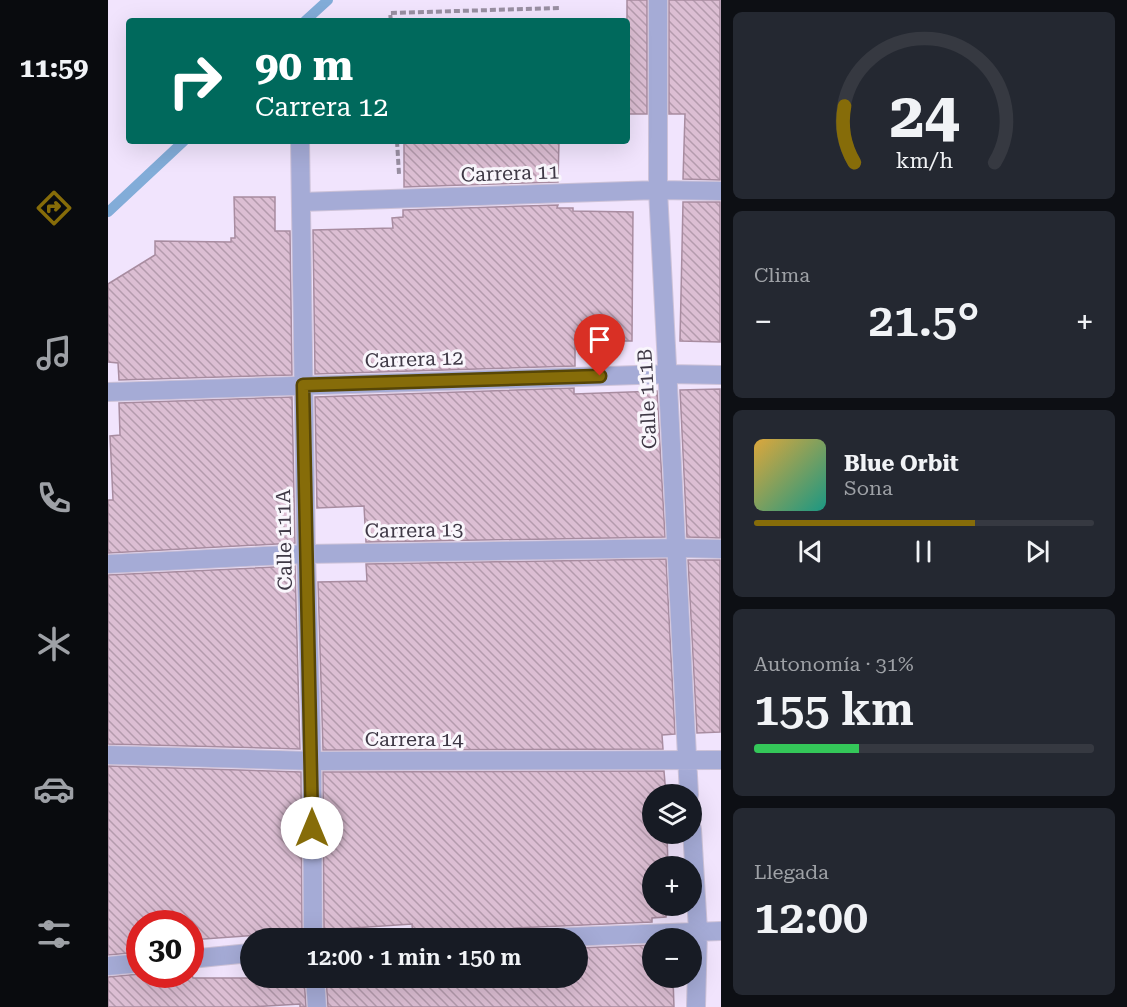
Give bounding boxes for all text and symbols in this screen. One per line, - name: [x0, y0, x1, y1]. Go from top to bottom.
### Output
- text: 90 m: [255, 41, 353, 90]
- icon: right: [156, 42, 234, 120]
- text: 11:59: [20, 52, 88, 84]
- text: 24: [889, 79, 959, 152]
- text: Carrera 12: [255, 91, 388, 123]
- text: km/h: [895, 148, 953, 173]
- street label: Carrera 11: [460, 159, 560, 187]
- icon: directions: [33, 187, 75, 229]
- text: Clima: [754, 263, 810, 287]
- text: 21.5°: [868, 294, 980, 347]
- text: −: [754, 302, 772, 341]
- text: +: [1076, 302, 1094, 341]
- pin: [574, 314, 625, 376]
- icon: arrive: [583, 323, 616, 356]
- icon: music: [33, 332, 75, 374]
- street label: Carrera 12: [364, 345, 464, 373]
- street label: Calle 111B: [632, 348, 662, 450]
- text: Blue Orbit: [844, 451, 959, 476]
- text: Sona: [844, 476, 893, 500]
- icon: phone: [33, 477, 75, 519]
- street label: Calle 111A: [271, 489, 297, 591]
- street label: Carrera 13: [364, 517, 464, 543]
- icon: previous: [794, 535, 827, 568]
- icon: pause: [907, 535, 940, 568]
- icon: next: [1021, 535, 1054, 568]
- icon: climate: [33, 623, 75, 665]
- text: Autonomía · 31%: [754, 652, 914, 676]
- text: 155 km: [754, 683, 914, 736]
- street label: Carrera 14: [365, 727, 464, 751]
- icon: car: [33, 768, 75, 810]
- map controls: [642, 784, 702, 988]
- button: layers: [642, 784, 702, 844]
- position arrow: [280, 796, 344, 860]
- button: +: [642, 856, 702, 916]
- text: Llegada: [754, 860, 829, 884]
- text: 12:00: [754, 891, 868, 944]
- speed limit sign: 30: [126, 910, 204, 988]
- icon: filters: [33, 913, 75, 955]
- button: −: [642, 928, 702, 988]
- text: 12:00 · 1 min · 150 m: [307, 945, 521, 970]

